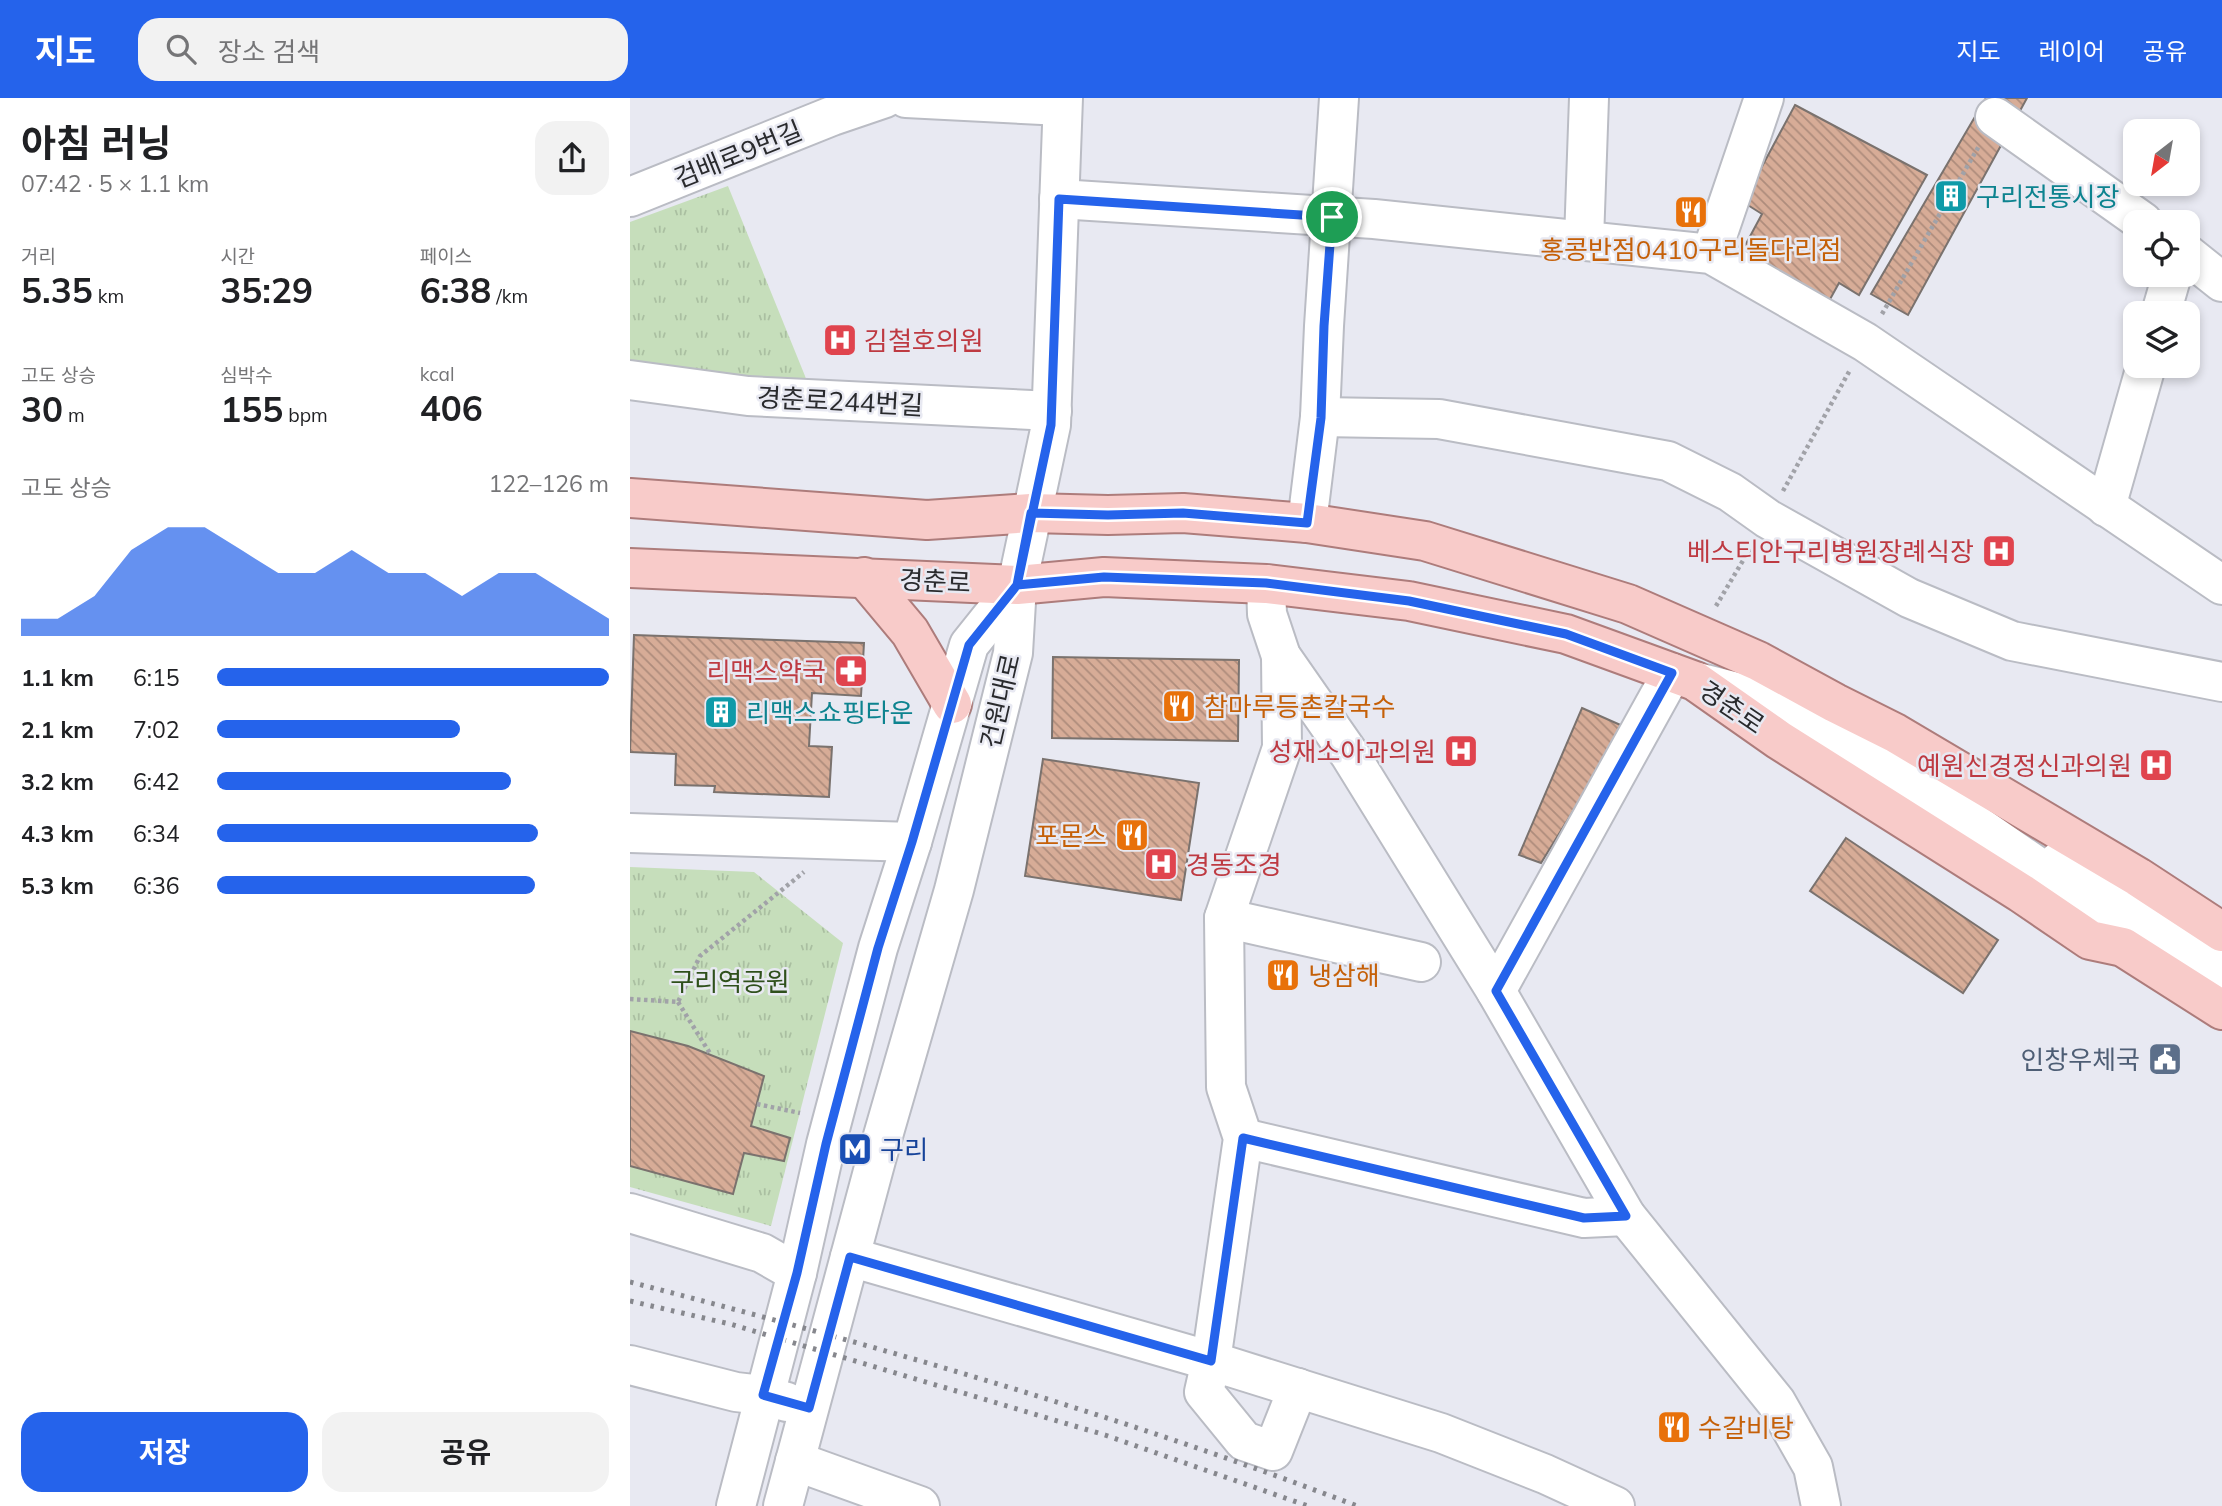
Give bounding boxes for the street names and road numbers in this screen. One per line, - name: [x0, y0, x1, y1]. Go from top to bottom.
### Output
- street label: 검배로9번길: [669, 113, 807, 195]
- street label: 경춘로244번길: [756, 380, 924, 422]
- street label: 경춘로: [898, 563, 972, 599]
- street label: 건원대로: [973, 651, 1027, 751]
- street label: 경춘로: [1693, 673, 1771, 741]

